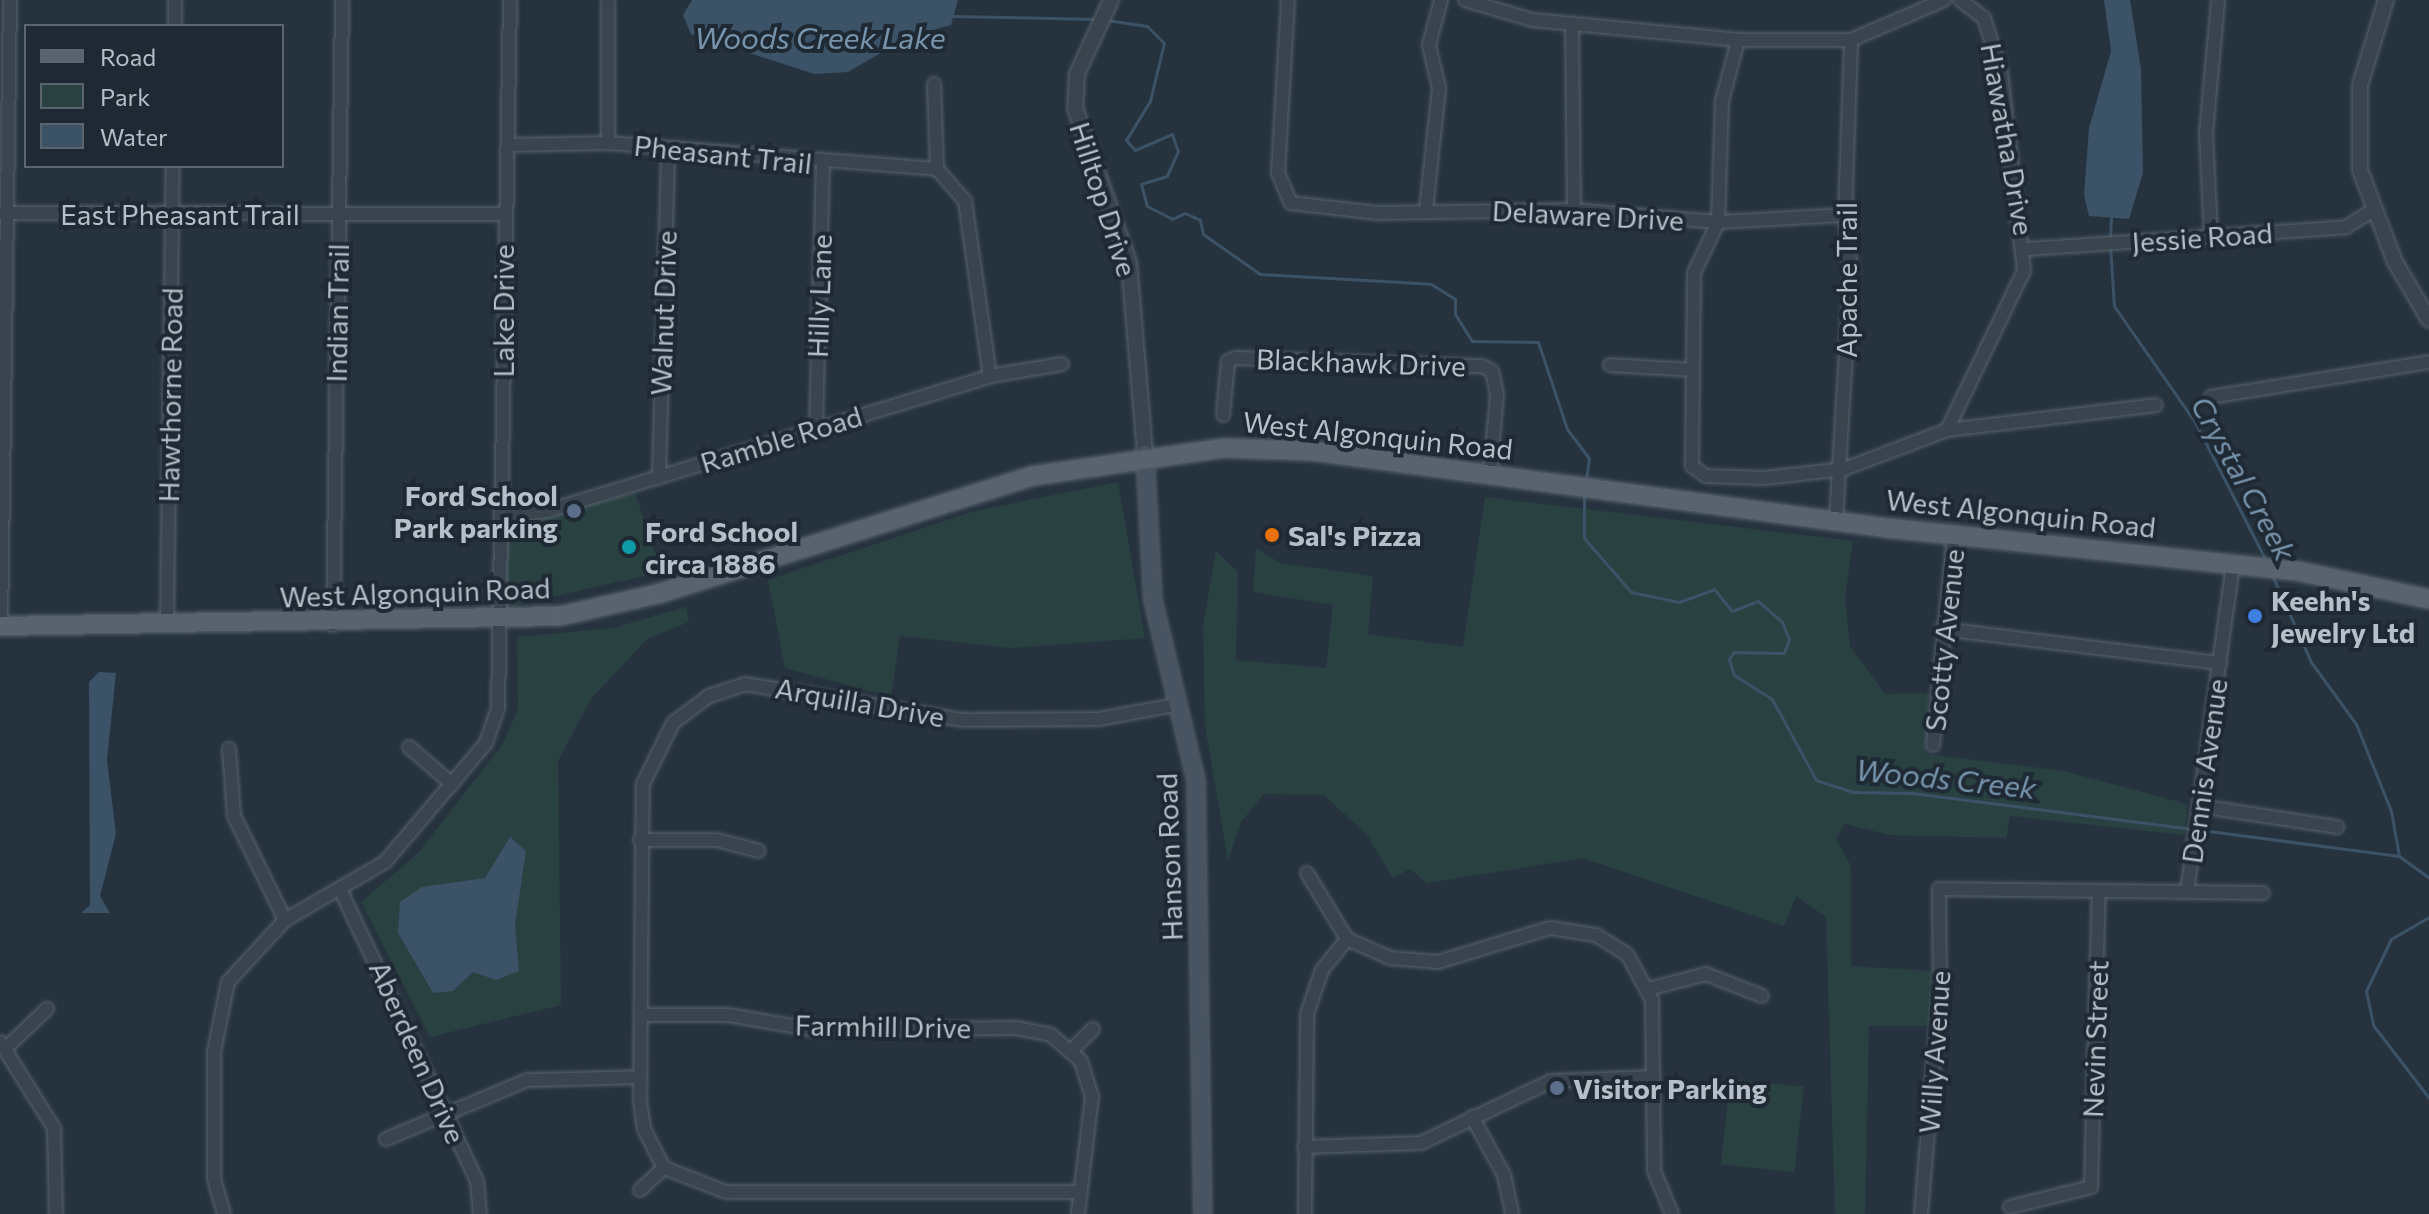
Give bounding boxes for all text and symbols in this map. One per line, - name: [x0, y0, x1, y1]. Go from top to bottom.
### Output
- water label: Woods Creek Lake: [694, 19, 946, 55]
- legend: [24, 24, 284, 168]
- street label: Hiawatha Drive: [1975, 40, 2041, 238]
- text: Road: [100, 42, 156, 71]
- text: Park: [100, 82, 150, 111]
- street label: Hilltop Drive: [1063, 118, 1145, 280]
- text: Water: [100, 122, 168, 151]
- street label: Pheasant Trail: [632, 128, 814, 180]
- street label: Delaware Drive: [1491, 193, 1685, 237]
- street label: East Pheasant Trail: [60, 197, 300, 231]
- street label: Apache Trail: [1829, 202, 1863, 358]
- street label: Jessie Road: [2130, 215, 2274, 259]
- street label: Walnut Drive: [643, 230, 683, 396]
- street label: Hilly Lane: [800, 234, 838, 358]
- street label: Indian Trail: [319, 243, 355, 383]
- street label: Lake Drive: [486, 245, 520, 377]
- street label: Hawthorne Road: [151, 287, 189, 503]
- street label: Blackhawk Drive: [1256, 342, 1466, 382]
- water label: Crystal Creek: [2184, 389, 2304, 567]
- street label: Ramble Road: [696, 399, 866, 479]
- street label: West Algonquin Road: [1242, 404, 1514, 466]
- place label: Ford School Park parking: [394, 478, 558, 544]
- street label: West Algonquin Road: [1885, 482, 2157, 544]
- marker: Ford School Park parking: [565, 502, 583, 520]
- place label: Ford School circa 1886: [645, 514, 798, 580]
- place label: Sal's Pizza: [1288, 518, 1422, 552]
- marker: Sal's Pizza: [1263, 526, 1281, 544]
- marker: Ford School circa 1886: [620, 538, 638, 556]
- street label: Scotty Avenue: [1918, 547, 1970, 733]
- street label: West Algonquin Road: [279, 570, 551, 614]
- place label: Keehn's Jewelry Ltd: [2271, 583, 2415, 649]
- marker: Keehn's Jewelry Ltd: [2246, 607, 2264, 625]
- street label: Arquilla Drive: [773, 671, 947, 733]
- street label: Dennis Avenue: [2174, 677, 2234, 865]
- water label: Woods Creek: [1854, 751, 2038, 805]
- street label: Hanson Road: [1149, 772, 1189, 942]
- street label: Aberdeen Drive: [363, 956, 473, 1148]
- street label: Nevin Street: [2075, 960, 2115, 1118]
- street label: Willy Avenue: [1912, 969, 1956, 1135]
- street label: Farmhill Drive: [795, 1008, 971, 1044]
- place label: Visitor Parking: [1573, 1071, 1767, 1105]
- marker: Visitor Parking: [1548, 1079, 1566, 1097]

